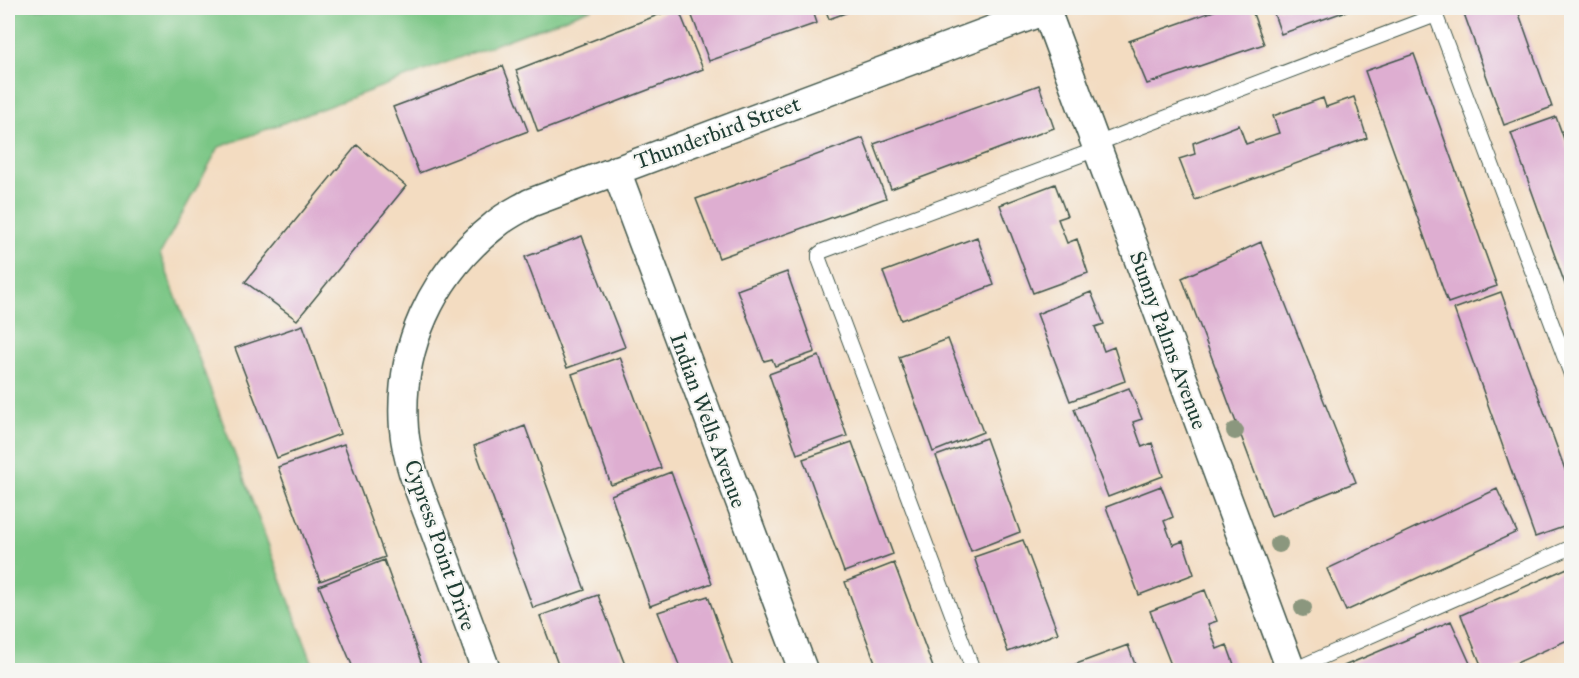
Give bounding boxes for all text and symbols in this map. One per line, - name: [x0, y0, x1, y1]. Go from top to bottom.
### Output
- street label: Thunderbird Street: [631, 90, 804, 175]
- street label: Sunny Palms Avenue: [1124, 247, 1213, 433]
- street label: Indian Wells Avenue: [664, 329, 753, 511]
- street label: Cypress Point Drive: [399, 456, 482, 634]

